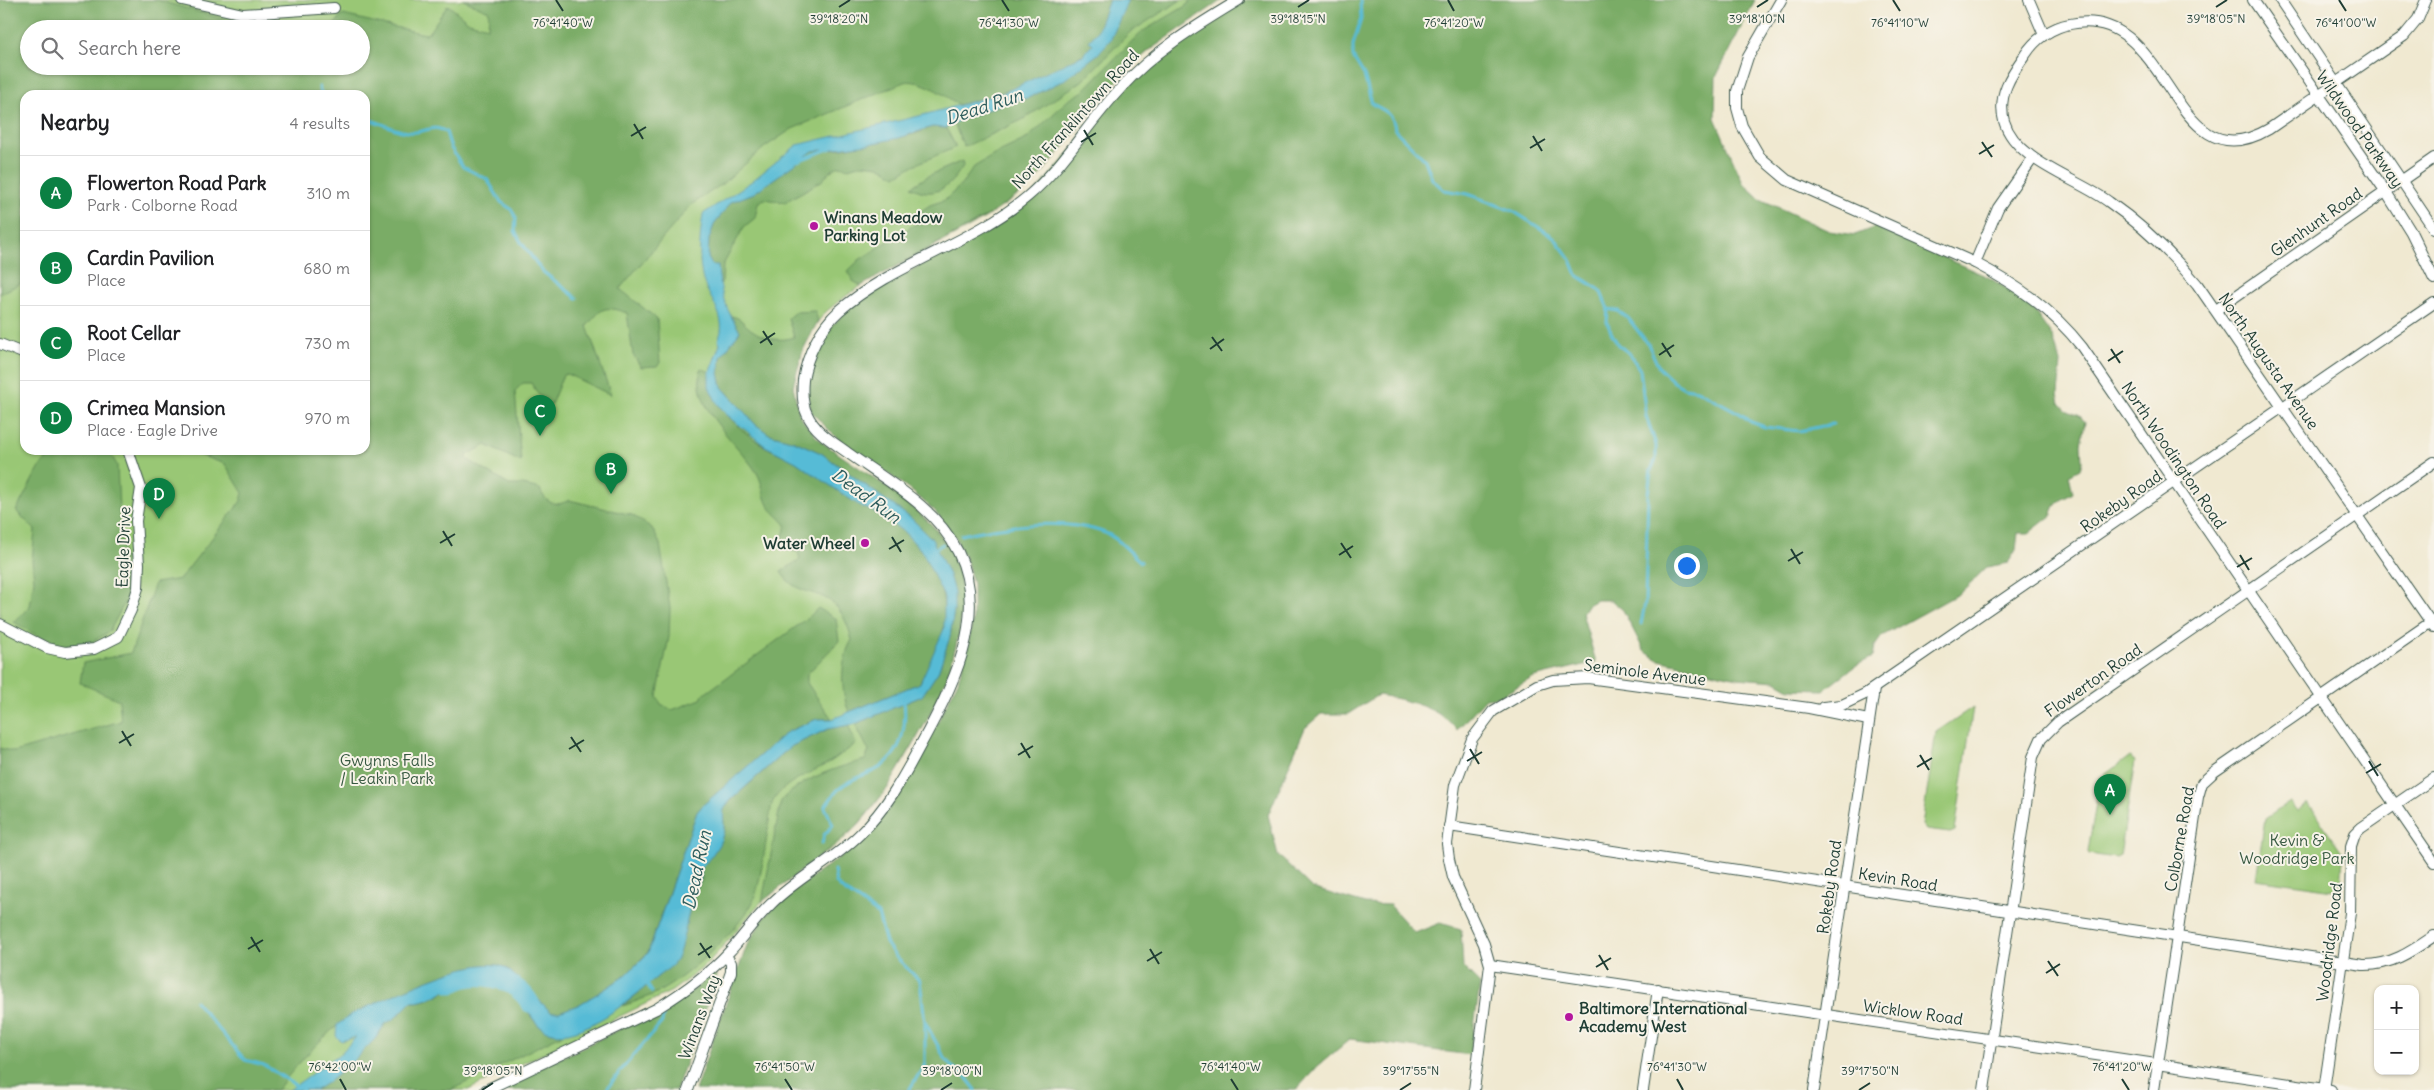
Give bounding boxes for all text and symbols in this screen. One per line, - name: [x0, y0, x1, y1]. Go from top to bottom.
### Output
- text: 39°18'20"N: [810, 11, 868, 26]
- text: 39°18'15"N: [1270, 11, 1326, 26]
- text: 39°18'10"N: [1729, 11, 1785, 26]
- text: 39°18'05"N: [2187, 11, 2245, 26]
- text: 76°41'40"W: [533, 15, 593, 30]
- text: 76°41'30"W: [979, 15, 1039, 30]
- text: 76°41'20"W: [1424, 15, 1484, 30]
- text: 76°41'10"W: [1871, 15, 1929, 30]
- text: 76°41'00"W: [2315, 15, 2377, 30]
- search box: [20, 20, 370, 75]
- icon: search: [38, 34, 66, 62]
- text: Search here: [78, 36, 181, 60]
- street label: North Franklintown Road: [1007, 45, 1143, 193]
- street label: Wildwood Parkway: [2312, 66, 2408, 192]
- water label: Dead Run: [942, 83, 1026, 130]
- text: Nearby: [40, 109, 110, 136]
- text: 4 results: [289, 113, 350, 133]
- text: Flowerton Road Park: [87, 171, 267, 195]
- text: A: [51, 183, 61, 203]
- text: 310 m: [306, 183, 350, 203]
- street label: Glenhunt Road: [2266, 183, 2366, 261]
- text: Park · Colborne Road: [87, 195, 238, 215]
- place label: Winans Meadow Parking Lot: [824, 207, 943, 246]
- marker: Winans Meadow Parking Lot: [808, 220, 820, 232]
- text: Cardin Pavilion: [87, 246, 214, 270]
- text: B: [51, 258, 61, 278]
- text: 680 m: [303, 258, 350, 278]
- text: Place: [87, 270, 126, 290]
- street label: North Augusta Avenue: [2214, 289, 2324, 433]
- text: Root Cellar: [87, 321, 180, 345]
- text: C: [51, 333, 61, 353]
- text: 730 m: [305, 333, 350, 353]
- text: Place: [87, 345, 126, 365]
- street label: North Woodington Road: [2117, 378, 2231, 532]
- pin: C: [524, 395, 556, 436]
- text: Crimea Mansion: [87, 396, 225, 420]
- text: D: [50, 408, 62, 428]
- text: 970 m: [305, 408, 350, 428]
- text: Place · Eagle Drive: [87, 420, 218, 440]
- pin: B: [595, 453, 627, 494]
- water label: Dead Run: [827, 463, 906, 529]
- street label: Rokeby Road: [2076, 466, 2166, 536]
- pin: D: [143, 478, 175, 519]
- street label: Eagle Drive: [112, 506, 134, 588]
- place label: Water Wheel: [763, 533, 855, 553]
- marker: Water Wheel: [859, 537, 871, 549]
- your location: [1674, 553, 1700, 579]
- street label: Flowerton Road: [2040, 639, 2146, 721]
- street label: Seminole Avenue: [1583, 655, 1707, 689]
- park label: Gwynns Falls / Leakin Park: [340, 750, 434, 788]
- pin: A: [2094, 774, 2126, 815]
- street label: Colborne Road: [2160, 785, 2198, 893]
- water label: Dead Run: [677, 828, 716, 911]
- park label: Kevin & Woodridge Park: [2239, 830, 2355, 868]
- street label: Rokeby Road: [1812, 839, 1846, 935]
- street label: Kevin Road: [1857, 863, 1939, 895]
- street label: Woodridge Road: [2312, 881, 2346, 1003]
- street label: Winans Way: [674, 972, 724, 1062]
- map controls: [2374, 985, 2419, 1075]
- button: +: [2374, 985, 2419, 1030]
- street label: Wicklow Road: [1862, 995, 1964, 1029]
- place label: Baltimore International Academy West: [1579, 998, 1747, 1037]
- marker: Baltimore International Academy West: [1563, 1011, 1575, 1023]
- button: −: [2374, 1030, 2419, 1075]
- text: 76°42'00"W: [309, 1059, 372, 1074]
- text: 76°41'50"W: [755, 1059, 815, 1074]
- text: 76°41'40"W: [1201, 1059, 1261, 1074]
- text: 76°41'30"W: [1647, 1059, 1707, 1074]
- text: 76°41'20"W: [2092, 1059, 2152, 1074]
- text: 39°18'05"N: [464, 1063, 522, 1078]
- text: 39°18'00"N: [922, 1063, 982, 1078]
- text: 39°17'55"N: [1383, 1063, 1439, 1078]
- text: 39°17'50"N: [1841, 1063, 1899, 1078]

